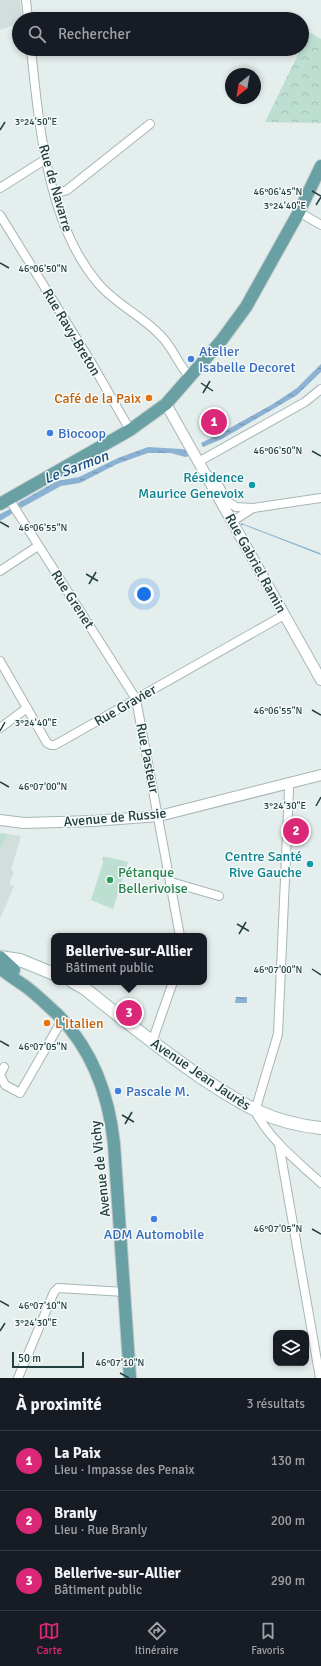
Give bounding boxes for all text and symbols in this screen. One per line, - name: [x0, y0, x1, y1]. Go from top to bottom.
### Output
- search box: [12, 12, 309, 56]
- icon: search: [26, 23, 48, 45]
- text: Rechercher: [58, 25, 131, 43]
- north arrow: [225, 68, 261, 104]
- text: 3°24'50"E: [15, 116, 57, 128]
- street label: Rue de Navarre: [35, 142, 76, 234]
- text: 46°06'45"N: [254, 186, 302, 198]
- text: 3°24'40"E: [264, 200, 306, 212]
- text: 46°06'50"N: [19, 263, 67, 275]
- street label: Rue Ravy-Breton: [39, 286, 104, 379]
- place label: Atelier Isabelle Decoret: [199, 343, 296, 376]
- marker: Atelier Isabelle Decoret: [186, 354, 196, 364]
- place label: Café de la Paix: [54, 390, 142, 407]
- marker: Café de la Paix: [144, 393, 154, 403]
- pin: 1: [201, 407, 227, 437]
- place label: Biocoop: [58, 425, 106, 442]
- marker: Biocoop: [45, 428, 55, 438]
- text: 46°06'50"N: [254, 445, 302, 457]
- water label: Le Sarmon: [41, 446, 112, 488]
- place label: Résidence Maurice Genevoix: [138, 469, 245, 502]
- marker: Résidence Maurice Genevoix: [247, 480, 257, 490]
- street label: Rue Gabriel Ramin: [221, 511, 290, 616]
- text: 46°06'55"N: [19, 522, 67, 534]
- street label: Rue Grenet: [47, 567, 98, 632]
- your location: [134, 584, 154, 604]
- street label: Rue Gravier: [91, 680, 160, 730]
- text: 46°06'55"N: [254, 705, 302, 717]
- text: 3°24'40"E: [15, 717, 57, 729]
- street label: Rue Pasteur: [132, 721, 163, 796]
- text: 46°07'00"N: [19, 781, 67, 793]
- text: 3°24'30"E: [264, 800, 306, 812]
- street label: Avenue de Russie: [63, 805, 167, 830]
- pin: 2: [283, 816, 309, 846]
- place label: Centre Santé Rive Gauche: [225, 848, 302, 881]
- marker: Centre Santé Rive Gauche: [305, 859, 315, 869]
- place label: Pétanque Bellerivoise: [118, 864, 188, 897]
- marker: Pétanque Bellerivoise: [105, 875, 115, 885]
- popup: [51, 933, 207, 985]
- text: Bellerive-sur-Allier: [66, 942, 192, 960]
- text: Bâtiment public: [66, 960, 154, 976]
- text: 46°07'00"N: [254, 964, 302, 976]
- pin: 3: [116, 998, 142, 1028]
- place label: L'Italien: [55, 1015, 104, 1032]
- marker: L'Italien: [42, 1018, 52, 1028]
- street label: Avenue Jean Jaurès: [148, 1035, 254, 1114]
- text: 46°07'05"N: [19, 1041, 67, 1053]
- place label: Pascale M.: [126, 1083, 190, 1100]
- marker: Pascale M.: [113, 1086, 123, 1096]
- street label: Avenue de Vichy: [87, 1120, 114, 1218]
- marker: ADM Automobile: [149, 1214, 159, 1224]
- text: 46°07'05"N: [254, 1223, 302, 1235]
- place label: ADM Automobile: [104, 1226, 204, 1243]
- text: 46°07'10"N: [19, 1300, 67, 1312]
- text: 3°24'30"E: [15, 1317, 57, 1329]
- map controls: [273, 1330, 309, 1366]
- button: layers: [273, 1330, 309, 1366]
- scale bar: [12, 1350, 84, 1369]
- text: 50 m: [18, 1352, 41, 1365]
- text: 46°07'10"N: [96, 1357, 144, 1369]
- text: À proximité: [16, 1394, 102, 1415]
- text: 3 résultats: [246, 1396, 305, 1412]
- text: La Paix: [54, 1444, 101, 1462]
- text: 1: [25, 1453, 33, 1469]
- text: 130 m: [271, 1453, 305, 1469]
- text: Lieu · Impasse des Penaix: [54, 1462, 194, 1478]
- text: Branly: [54, 1504, 97, 1522]
- text: 2: [25, 1513, 33, 1529]
- text: 200 m: [271, 1513, 305, 1529]
- text: Lieu · Rue Branly: [54, 1522, 147, 1538]
- text: Bellerive-sur-Allier: [54, 1564, 181, 1582]
- text: 3: [25, 1573, 33, 1589]
- text: 290 m: [271, 1573, 305, 1589]
- text: Bâtiment public: [54, 1582, 142, 1598]
- tab: Carte: [36, 1620, 62, 1657]
- tab: Itinéraire: [135, 1620, 178, 1657]
- tab: Favoris: [251, 1620, 285, 1657]

